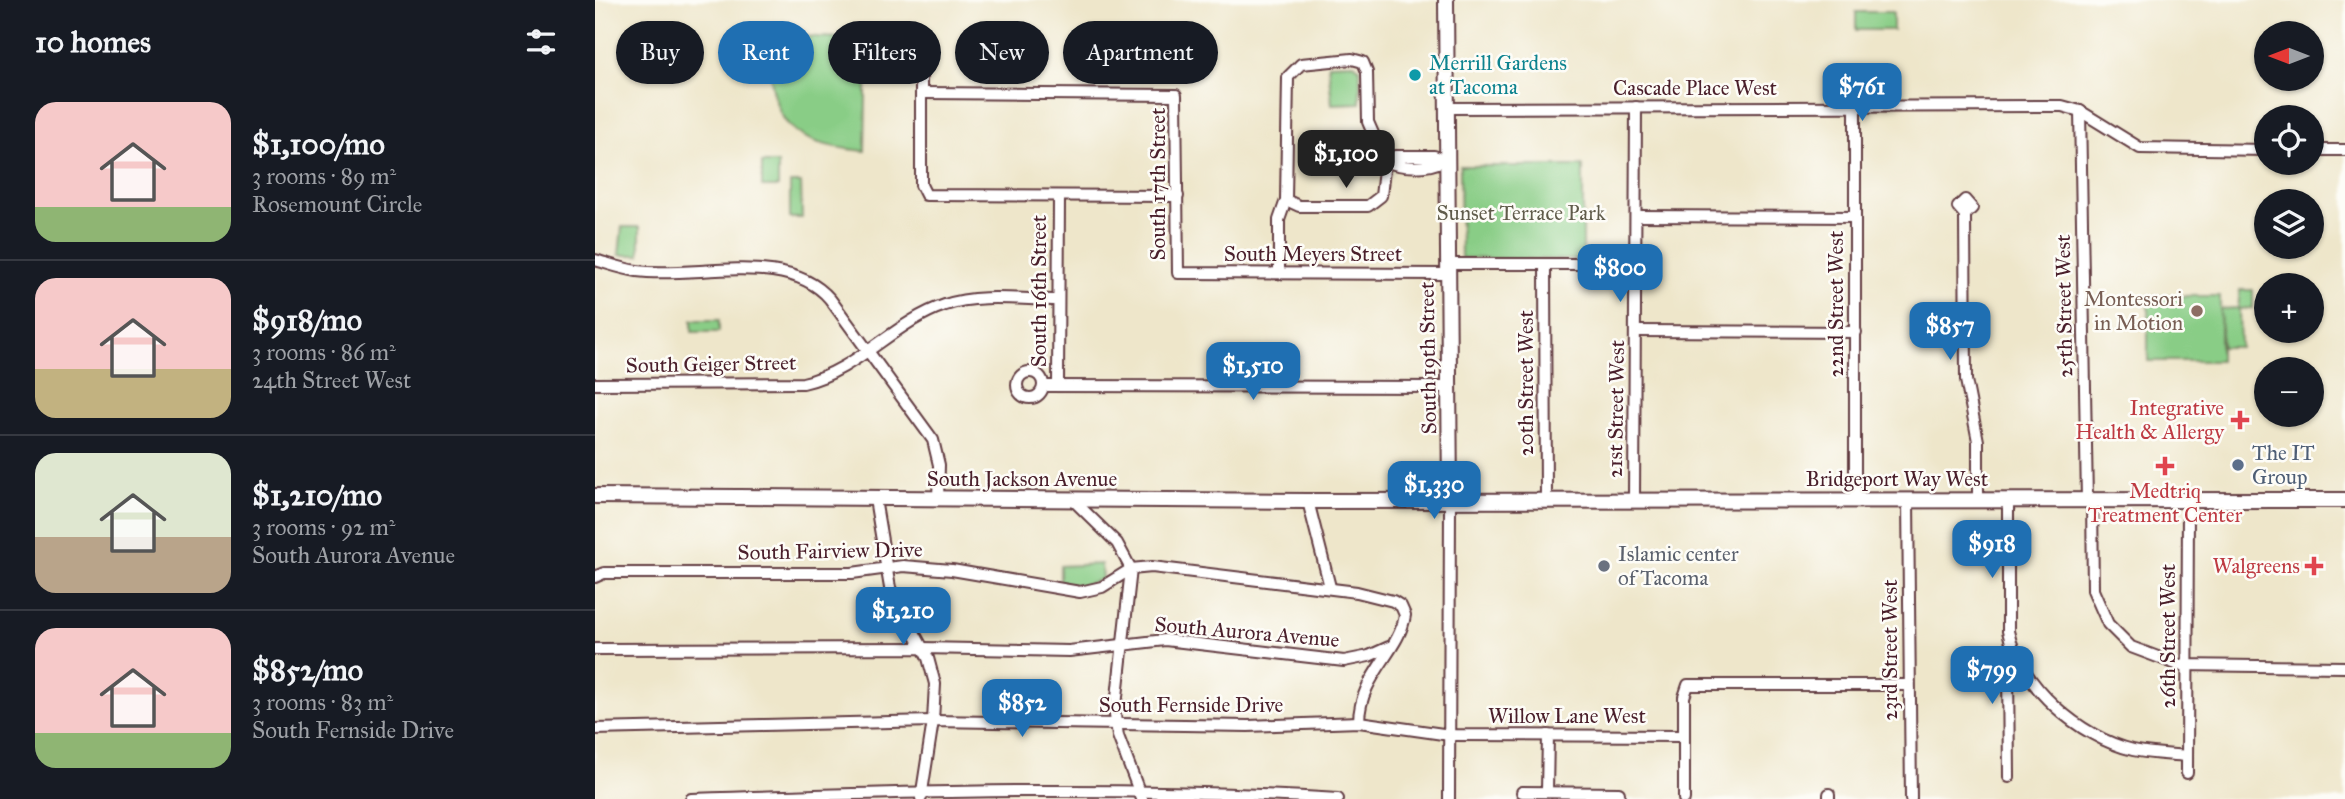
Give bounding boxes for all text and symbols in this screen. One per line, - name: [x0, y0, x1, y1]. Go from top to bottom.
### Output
- chip: Buy: [616, 21, 704, 84]
- chip: Rent: [718, 21, 814, 84]
- chip: Filters: [828, 21, 941, 84]
- chip: New: [955, 21, 1049, 84]
- chip: Apartment: [1063, 21, 1218, 84]
- north arrow: [2254, 21, 2324, 91]
- map controls: [2254, 21, 2324, 427]
- icon: filters: [522, 23, 560, 61]
- text: 10 homes: [35, 24, 151, 60]
- place label: Merrill Gardens at Tacoma: [1429, 50, 1567, 100]
- pin: $761: [1821, 64, 1903, 123]
- marker: Merrill Gardens at Tacoma: [1407, 67, 1423, 83]
- text: $761: [1839, 72, 1885, 100]
- street label: Cascade Place West: [1613, 75, 1778, 101]
- button: locate: [2254, 105, 2324, 175]
- street label: South 17th Street: [1145, 107, 1171, 260]
- text: $1,100/mo: [252, 126, 385, 162]
- icon: home: [91, 130, 175, 214]
- pin: $1,100: [1289, 130, 1403, 190]
- text: $1,100: [1314, 139, 1378, 167]
- text: 3 rooms · 89 m²: [252, 162, 396, 190]
- button: layers: [2254, 189, 2324, 259]
- text: Rosemount Circle: [252, 190, 422, 218]
- park label: Sunset Terrace Park: [1436, 200, 1606, 226]
- street label: South 16th Street: [1026, 214, 1052, 367]
- street label: 22nd Street West: [1823, 230, 1849, 377]
- street label: 25th Street West: [2050, 234, 2078, 378]
- street label: South Meyers Street: [1224, 241, 1403, 267]
- pin: $800: [1579, 244, 1661, 304]
- text: $800: [1594, 253, 1646, 281]
- button: +: [2254, 273, 2324, 343]
- street label: South 19th Street: [1414, 281, 1442, 435]
- place label: Montessori in Motion: [2084, 286, 2183, 336]
- text: $918/mo: [252, 302, 362, 338]
- pin: $857: [1909, 302, 1991, 362]
- marker: Montessori in Motion: [2189, 303, 2205, 319]
- icon: home: [91, 306, 175, 390]
- street label: 20th Street West: [1513, 310, 1539, 456]
- text: $857: [1926, 311, 1975, 339]
- text: 3 rooms · 86 m²: [252, 338, 396, 366]
- street label: 21st Street West: [1602, 339, 1630, 478]
- pin: $1,510: [1196, 342, 1310, 402]
- street label: South Geiger Street: [625, 350, 797, 378]
- text: $1,510: [1222, 351, 1284, 379]
- button: −: [2254, 357, 2324, 427]
- text: 24th Street West: [252, 366, 411, 394]
- place label: Integrative Health & Allergy: [2075, 395, 2225, 445]
- marker: Integrative Health & Allergy: [2230, 410, 2250, 430]
- place label: The IT Group: [2252, 440, 2315, 490]
- marker: Medtriq Treatment Center: [2155, 456, 2175, 476]
- marker: The IT Group: [2230, 457, 2246, 473]
- pin: $1,330: [1377, 462, 1491, 521]
- street label: South Jackson Avenue: [927, 466, 1117, 492]
- street label: Bridgeport Way West: [1806, 466, 1989, 492]
- text: $1,330: [1404, 470, 1464, 498]
- text: $1,210/mo: [252, 477, 382, 513]
- place label: Medtriq Treatment Center: [2088, 478, 2242, 528]
- icon: home: [91, 481, 175, 565]
- text: 3 rooms · 92 m²: [252, 513, 395, 541]
- pin: $918: [1951, 520, 2033, 580]
- text: $918: [1968, 529, 2016, 557]
- street label: South Fairview Drive: [737, 536, 923, 566]
- text: South Aurora Avenue: [252, 541, 455, 569]
- place label: Islamic center of Tacoma: [1618, 541, 1739, 591]
- place label: Walgreens: [2212, 553, 2300, 579]
- marker: Islamic center of Tacoma: [1596, 558, 1612, 574]
- marker: Walgreens: [2306, 558, 2322, 574]
- street label: 26th Street West: [2155, 563, 2181, 708]
- street label: 23rd Street West: [1877, 579, 1903, 721]
- pin: $1,210: [846, 588, 960, 647]
- text: $1,210: [872, 596, 934, 624]
- street label: South Aurora Avenue: [1153, 611, 1341, 653]
- pin: $799: [1951, 646, 2033, 706]
- text: $852/mo: [252, 652, 363, 688]
- text: $799: [1967, 655, 2017, 683]
- icon: home: [91, 656, 175, 740]
- pin: $852: [981, 680, 1063, 739]
- text: 3 rooms · 83 m²: [252, 688, 393, 716]
- text: $852: [998, 688, 1046, 716]
- street label: South Fernside Drive: [1099, 692, 1284, 718]
- street label: Willow Lane West: [1488, 703, 1646, 729]
- text: South Fernside Drive: [252, 716, 454, 744]

